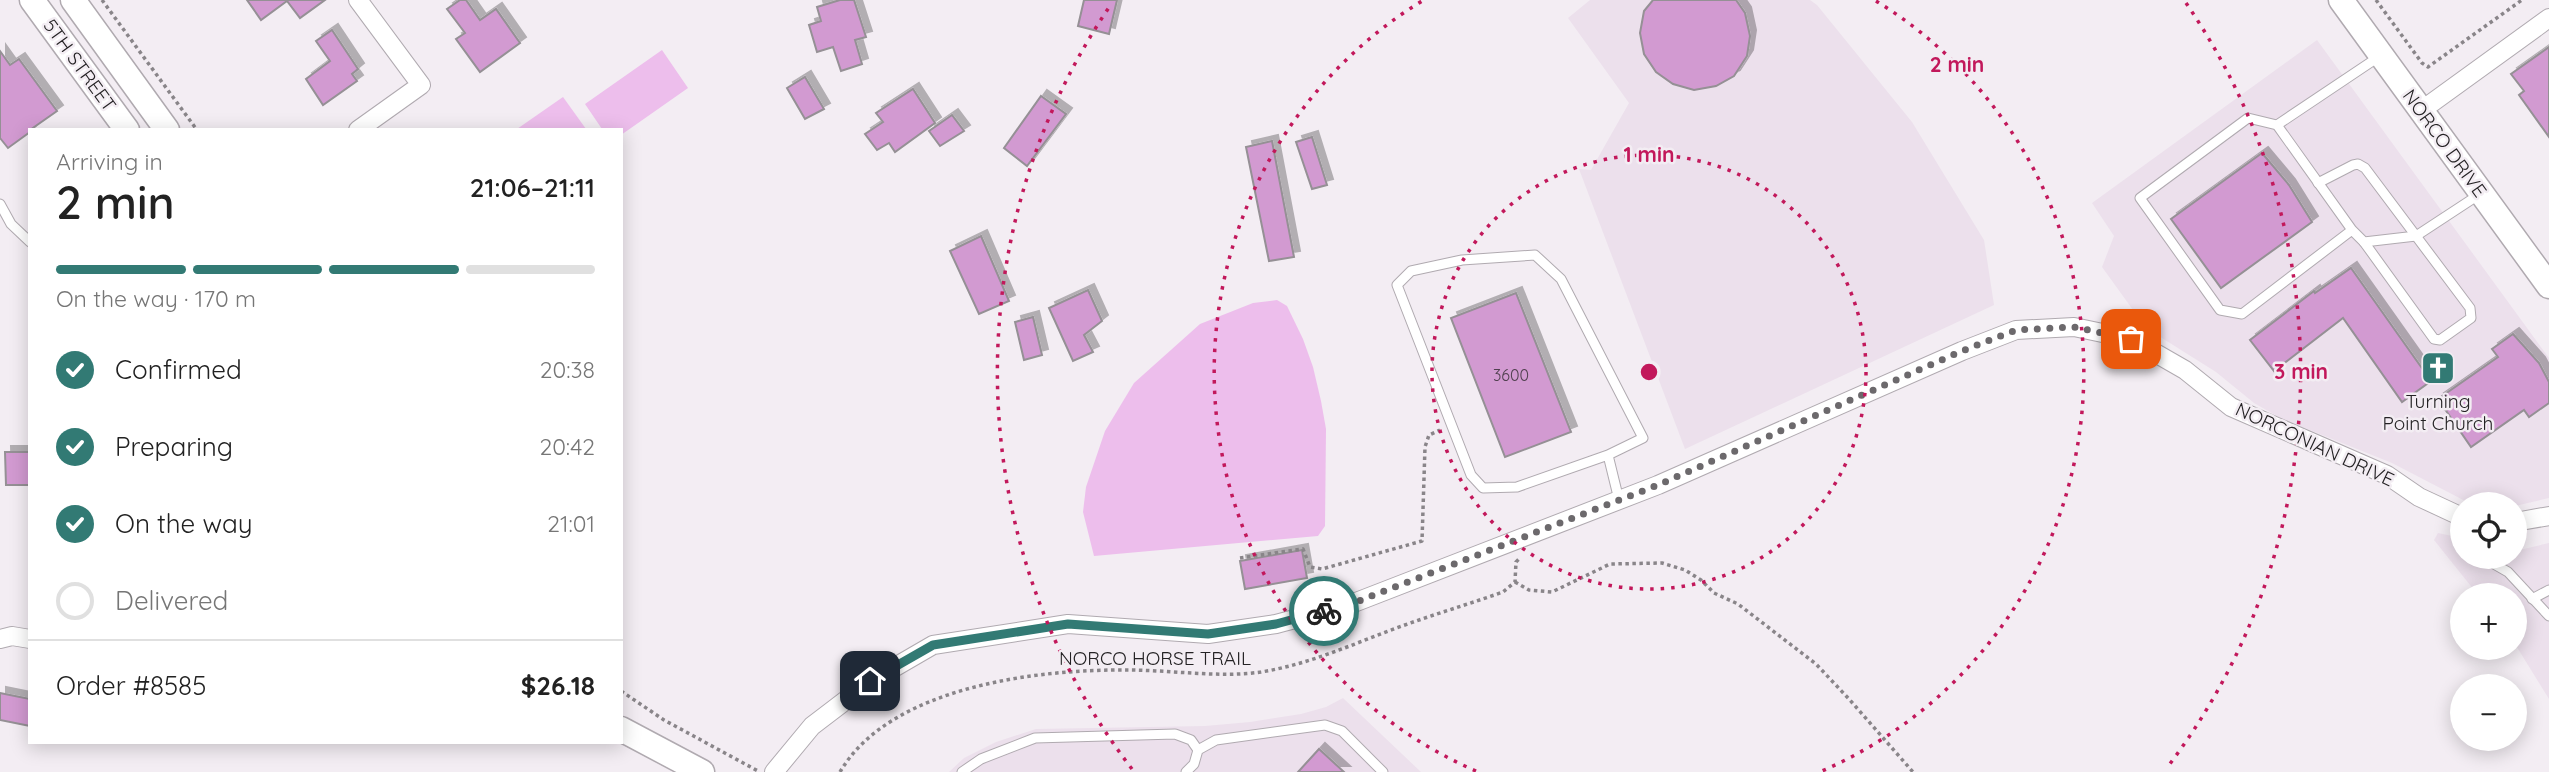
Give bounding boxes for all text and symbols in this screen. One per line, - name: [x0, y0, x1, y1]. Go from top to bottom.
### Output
- street label: 5TH STREET: [38, 14, 122, 116]
- text: 2 min: [1930, 51, 1984, 77]
- street label: NORCO DRIVE: [2398, 84, 2492, 202]
- text: 1 min: [1624, 141, 1674, 167]
- text: Arriving in: [56, 147, 163, 176]
- text: 21:06–21:11: [470, 171, 595, 204]
- text: 2 min: [56, 173, 175, 231]
- text: On the way · 170 m: [56, 284, 256, 313]
- pin: [2101, 309, 2161, 369]
- icon: bag: [2112, 320, 2150, 358]
- church icon: Turning Point Church: [2419, 349, 2457, 387]
- icon: check: [56, 351, 94, 389]
- text: Confirmed: [115, 353, 242, 386]
- text: 20:38: [540, 355, 595, 384]
- text: 3 min: [2274, 358, 2328, 384]
- centre of rings: [1637, 360, 1661, 384]
- house number: 3600: [1493, 365, 1529, 385]
- place label: Turning Point Church: [2383, 389, 2493, 435]
- street label: NORCONIAN DRIVE: [2232, 397, 2398, 491]
- icon: check: [56, 428, 94, 466]
- text: Preparing: [115, 430, 233, 463]
- text: 20:42: [539, 432, 595, 461]
- map controls: [2450, 492, 2527, 751]
- button: locate: [2450, 492, 2527, 569]
- icon: check: [56, 505, 94, 543]
- text: On the way: [115, 507, 253, 540]
- text: 21:01: [547, 509, 595, 538]
- courier: [1289, 576, 1359, 646]
- button: +: [2450, 583, 2527, 660]
- text: Delivered: [115, 584, 228, 617]
- icon: bike: [1305, 592, 1343, 630]
- street label: NORCO HORSE TRAIL: [1059, 646, 1251, 670]
- pin: [840, 651, 900, 711]
- icon: home: [851, 662, 889, 700]
- text: Order #8585: [56, 669, 206, 702]
- text: $26.18: [521, 669, 595, 702]
- button: −: [2450, 674, 2527, 751]

